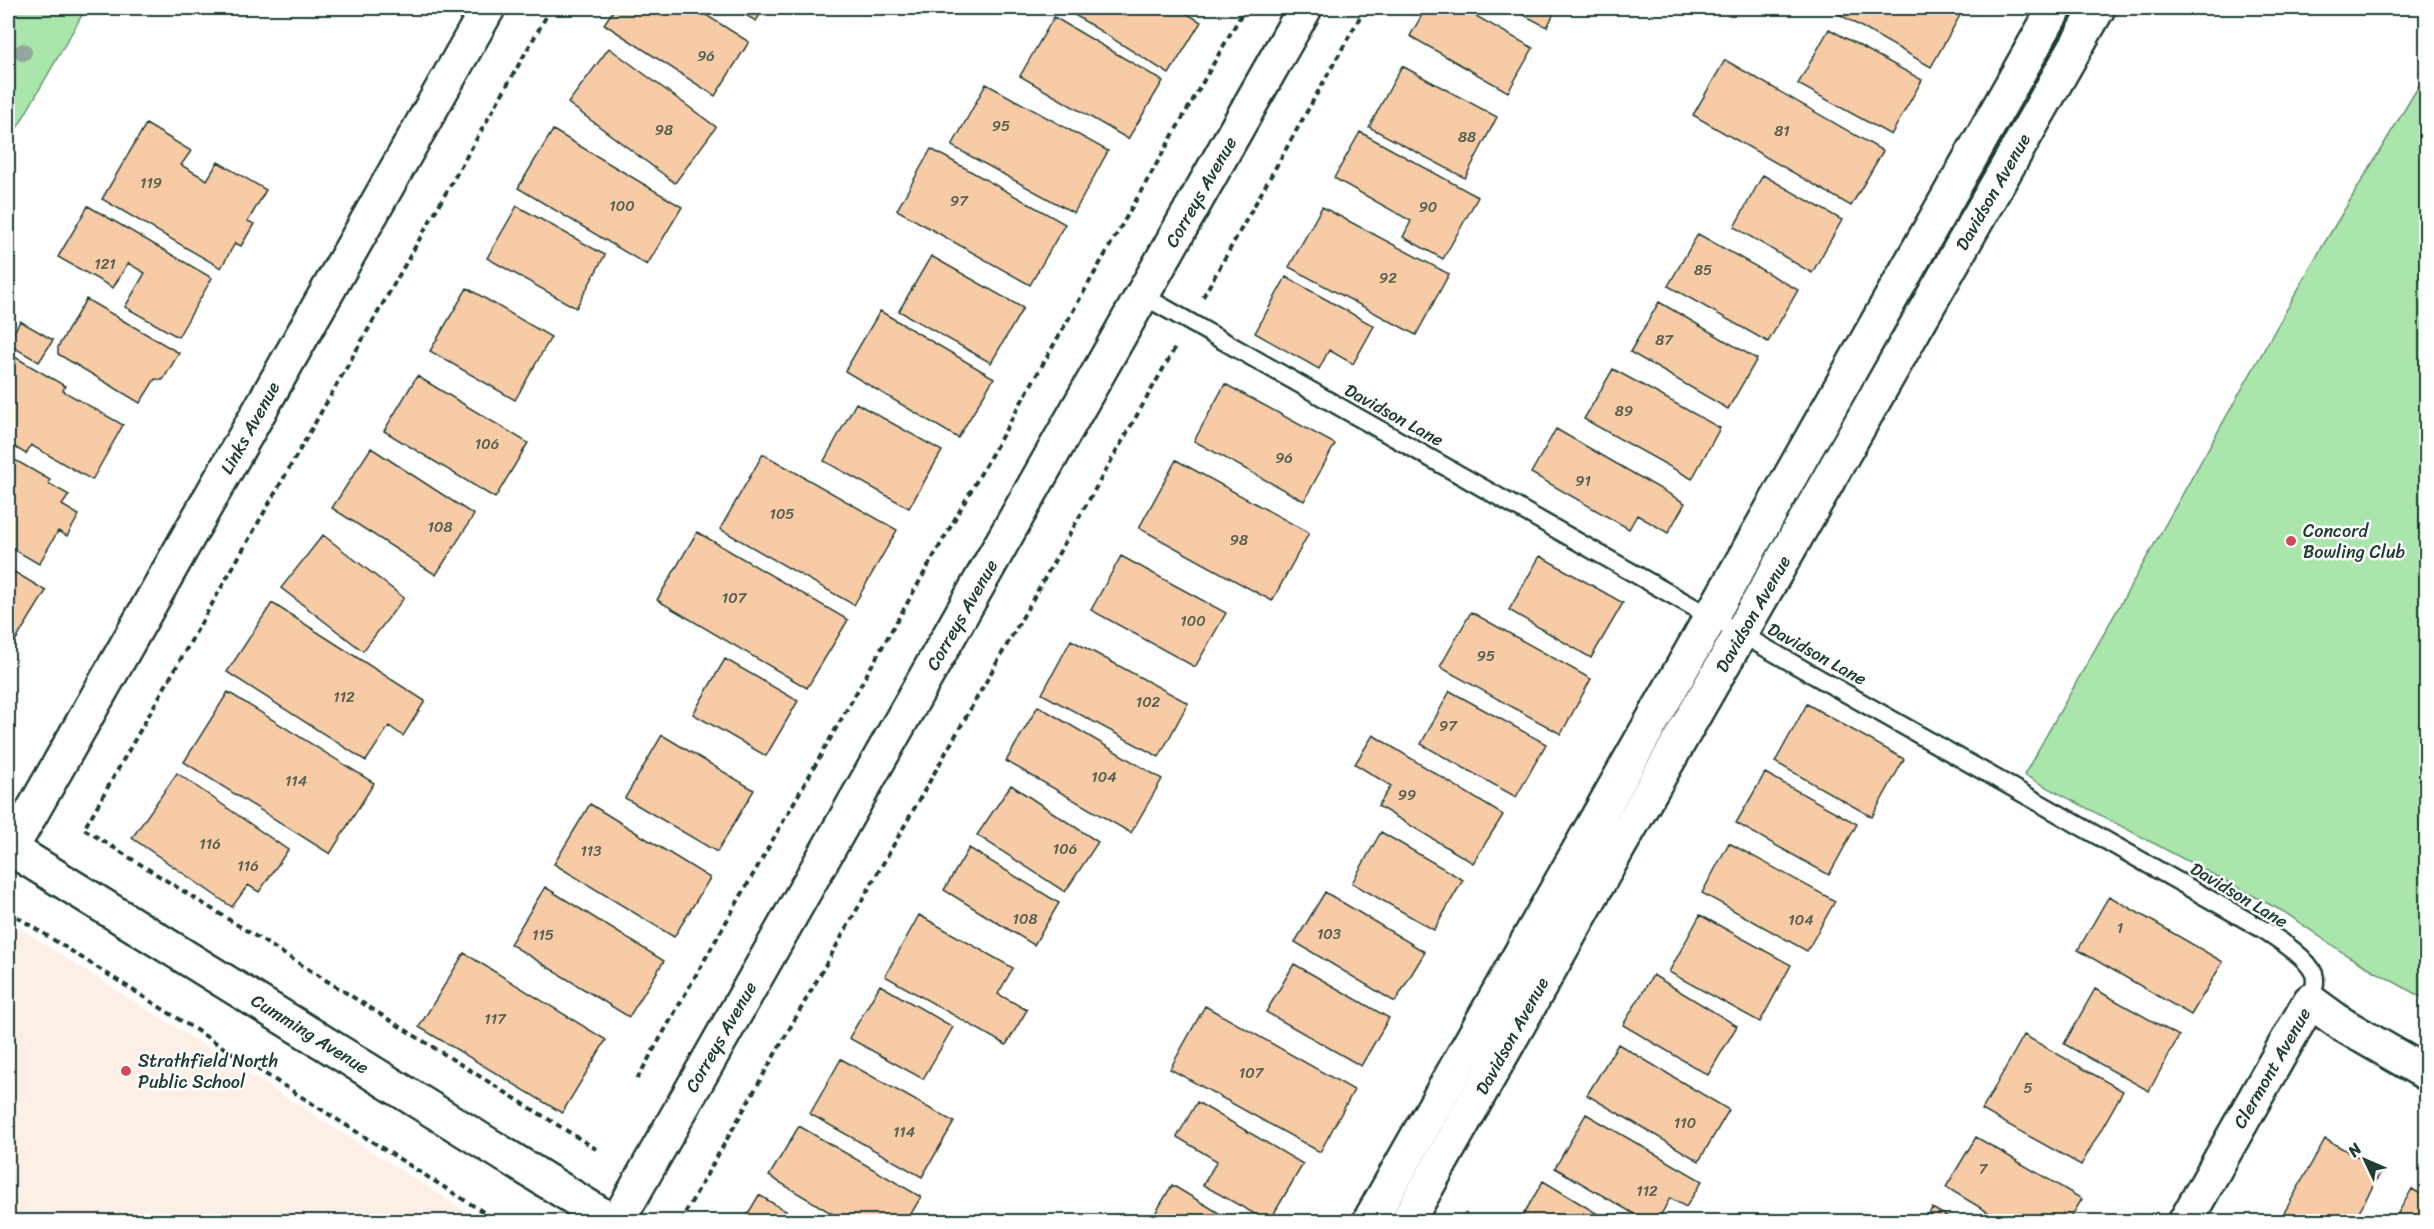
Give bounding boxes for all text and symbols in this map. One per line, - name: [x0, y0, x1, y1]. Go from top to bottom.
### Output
- house number: 96: [697, 43, 715, 69]
- house number: 95: [992, 113, 1010, 139]
- house number: 98: [655, 117, 673, 143]
- house number: 81: [1774, 118, 1790, 144]
- house number: 88: [1458, 124, 1476, 150]
- street label: Davidson Avenue: [1946, 127, 2040, 257]
- street label: Correys Avenue: [1156, 130, 1246, 254]
- house number: 119: [140, 170, 162, 196]
- house number: 97: [950, 188, 969, 214]
- house number: 100: [609, 193, 635, 219]
- house number: 90: [1419, 194, 1437, 220]
- house number: 121: [94, 251, 116, 277]
- house number: 85: [1694, 257, 1712, 283]
- house number: 92: [1379, 265, 1397, 291]
- house number: 87: [1655, 327, 1674, 353]
- street label: Davidson Lane: [1338, 374, 1450, 456]
- street label: Links Avenue: [211, 375, 289, 480]
- house number: 89: [1615, 398, 1633, 424]
- house number: 106: [475, 431, 499, 457]
- house number: 96: [1275, 445, 1293, 471]
- house number: 91: [1575, 468, 1591, 494]
- house number: 105: [769, 501, 795, 527]
- house number: 108: [428, 514, 452, 540]
- place label: Concord Bowling Club: [2303, 515, 2406, 568]
- house number: 98: [1230, 527, 1248, 553]
- marker: Concord Bowling Club: [2284, 534, 2298, 548]
- street label: Davidson Avenue: [1706, 549, 1800, 679]
- street label: Correys Avenue: [917, 553, 1007, 677]
- house number: 107: [722, 585, 748, 611]
- house number: 100: [1180, 608, 1206, 634]
- street label: Davidson Lane: [1761, 613, 1873, 695]
- house number: 95: [1477, 643, 1495, 669]
- house number: 112: [333, 684, 355, 710]
- house number: 102: [1136, 689, 1161, 715]
- house number: 97: [1439, 713, 1458, 739]
- house number: 104: [1091, 764, 1117, 790]
- house number: 114: [285, 768, 307, 794]
- house number: 99: [1398, 782, 1416, 808]
- house number: 116: [199, 831, 221, 857]
- house number: 106: [1053, 836, 1077, 862]
- house number: 113: [580, 838, 602, 864]
- house number: 116: [237, 853, 259, 879]
- street label: Davidson Lane: [2184, 853, 2294, 937]
- house number: 108: [1013, 906, 1037, 932]
- house number: 104: [1788, 907, 1814, 933]
- house number: 1: [2117, 915, 2123, 941]
- house number: 103: [1317, 921, 1341, 947]
- house number: 115: [532, 922, 554, 948]
- street label: Davidson Avenue: [1466, 971, 1558, 1101]
- street label: Correys Avenue: [676, 975, 766, 1099]
- street label: Cumming Avenue: [244, 985, 376, 1083]
- street label: Clermont Avenue: [2224, 1001, 2320, 1135]
- house number: 117: [484, 1006, 507, 1032]
- place label: Strathfield North Public School: [138, 1045, 278, 1098]
- house number: 107: [1239, 1060, 1265, 1086]
- marker: Strathfield North Public School: [119, 1064, 133, 1078]
- house number: 5: [2023, 1075, 2033, 1101]
- house number: 110: [1674, 1110, 1696, 1136]
- house number: 114: [893, 1119, 915, 1145]
- north arrow: [2335, 1130, 2395, 1190]
- text: N: [2340, 1135, 2369, 1165]
- house number: 7: [1979, 1156, 1989, 1182]
- house number: 112: [1636, 1178, 1658, 1204]

